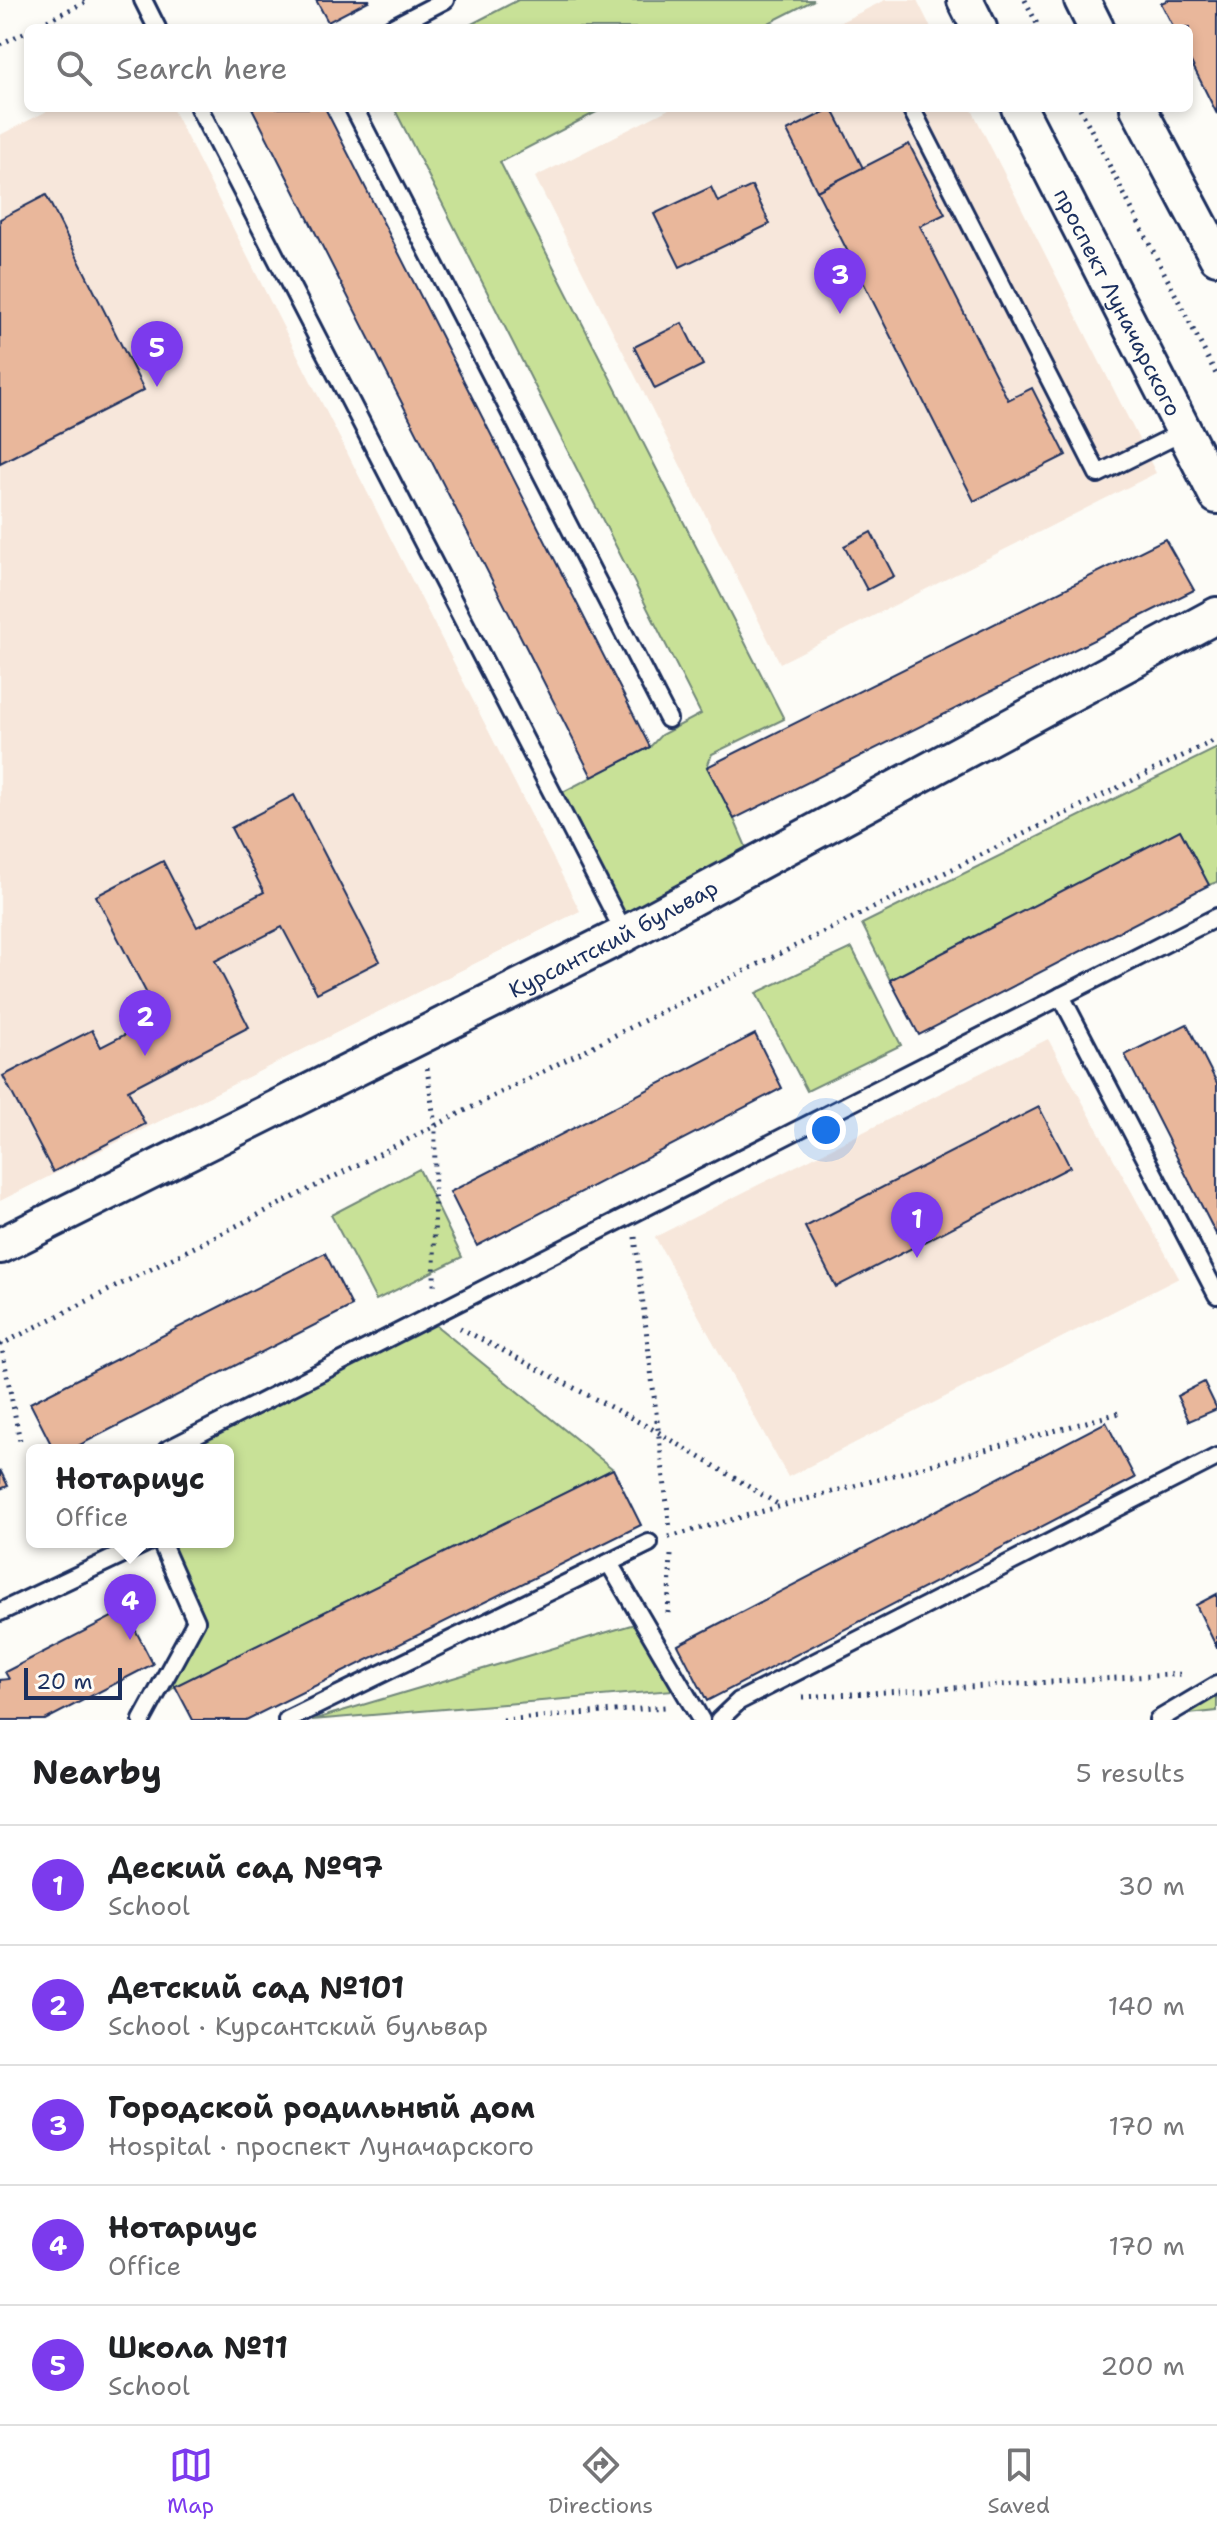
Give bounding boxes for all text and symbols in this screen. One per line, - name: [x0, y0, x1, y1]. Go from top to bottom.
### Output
- search box: [24, 24, 1193, 112]
- icon: search: [52, 46, 96, 90]
- text: Search here: [116, 48, 287, 89]
- street label: проспект Луначарского: [1048, 183, 1188, 421]
- pin: 3: [814, 248, 866, 314]
- pin: 5: [131, 321, 183, 387]
- street label: Курсантский бульвар: [504, 872, 723, 1004]
- pin: 2: [119, 990, 171, 1056]
- your location: [806, 1110, 846, 1150]
- pin: 1: [891, 1192, 943, 1258]
- popup: [26, 1444, 234, 1548]
- text: Нотариус: [55, 1458, 205, 1499]
- text: Office: [55, 1499, 128, 1534]
- pin: 4: [104, 1574, 156, 1640]
- scale bar: [24, 1664, 122, 1700]
- text: 20 m: [36, 1667, 93, 1696]
- text: Nearby: [32, 1749, 162, 1795]
- text: 5 results: [1076, 1755, 1185, 1790]
- text: Деский сад №97: [108, 1847, 383, 1888]
- text: 1: [52, 1868, 64, 1903]
- text: 30 m: [1118, 1868, 1185, 1903]
- text: School: [108, 1888, 190, 1923]
- text: Детский сад №101: [108, 1967, 404, 2008]
- text: 2: [49, 1988, 67, 2023]
- text: 140 m: [1108, 1988, 1185, 2023]
- text: School · Курсантский бульвар: [108, 2008, 488, 2043]
- text: Городской родильный дом: [108, 2087, 535, 2128]
- text: 3: [49, 2108, 67, 2143]
- text: 170 m: [1108, 2108, 1185, 2143]
- text: Hospital · проспект Луначарского: [108, 2128, 534, 2163]
- text: Нотариус: [108, 2207, 258, 2248]
- text: 4: [49, 2228, 67, 2263]
- text: 170 m: [1108, 2228, 1185, 2263]
- text: Office: [108, 2248, 181, 2283]
- text: Школа №11: [108, 2327, 288, 2368]
- text: 5: [50, 2348, 66, 2383]
- text: 200 m: [1100, 2348, 1185, 2383]
- text: School: [108, 2368, 190, 2403]
- tab: Map: [167, 2443, 214, 2520]
- tab: Directions: [548, 2443, 653, 2520]
- tab: Saved: [987, 2443, 1050, 2520]

